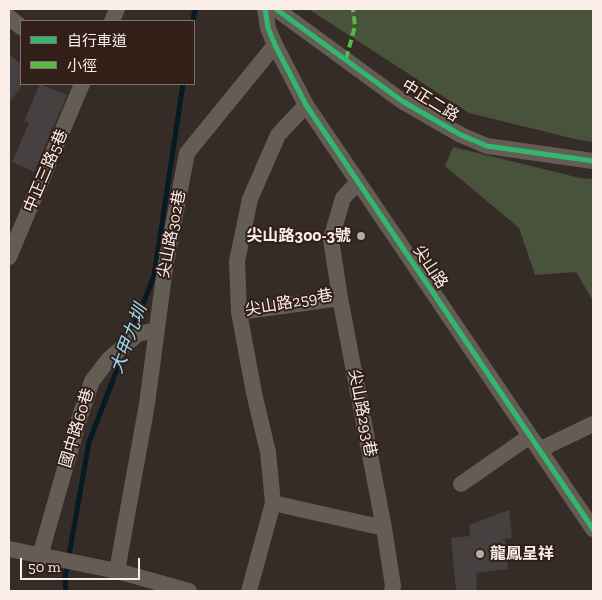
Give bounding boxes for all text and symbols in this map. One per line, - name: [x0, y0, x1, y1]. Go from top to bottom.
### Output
- legend: [20, 20, 195, 85]
- text: 自行車道: [67, 32, 127, 50]
- text: 小徑: [67, 57, 97, 75]
- street label: 中正二路: [398, 76, 462, 126]
- street label: 中正三路5巷: [20, 127, 72, 215]
- street label: 尖山路302巷: [154, 188, 190, 280]
- place label: 尖山路300-3號: [247, 226, 351, 246]
- marker: 尖山路300-3號: [355, 230, 367, 242]
- street label: 尖山路: [409, 242, 451, 292]
- street label: 尖山路259巷: [244, 286, 334, 320]
- water label: 大甲九圳: [106, 302, 152, 376]
- street label: 尖山路293巷: [344, 368, 380, 458]
- street label: 國中路60巷: [56, 386, 98, 470]
- place label: 龍鳳呈祥: [490, 544, 554, 564]
- scale bar: [22, 548, 142, 580]
- marker: 龍鳳呈祥: [474, 548, 486, 560]
- text: 50 m: [28, 558, 61, 576]

